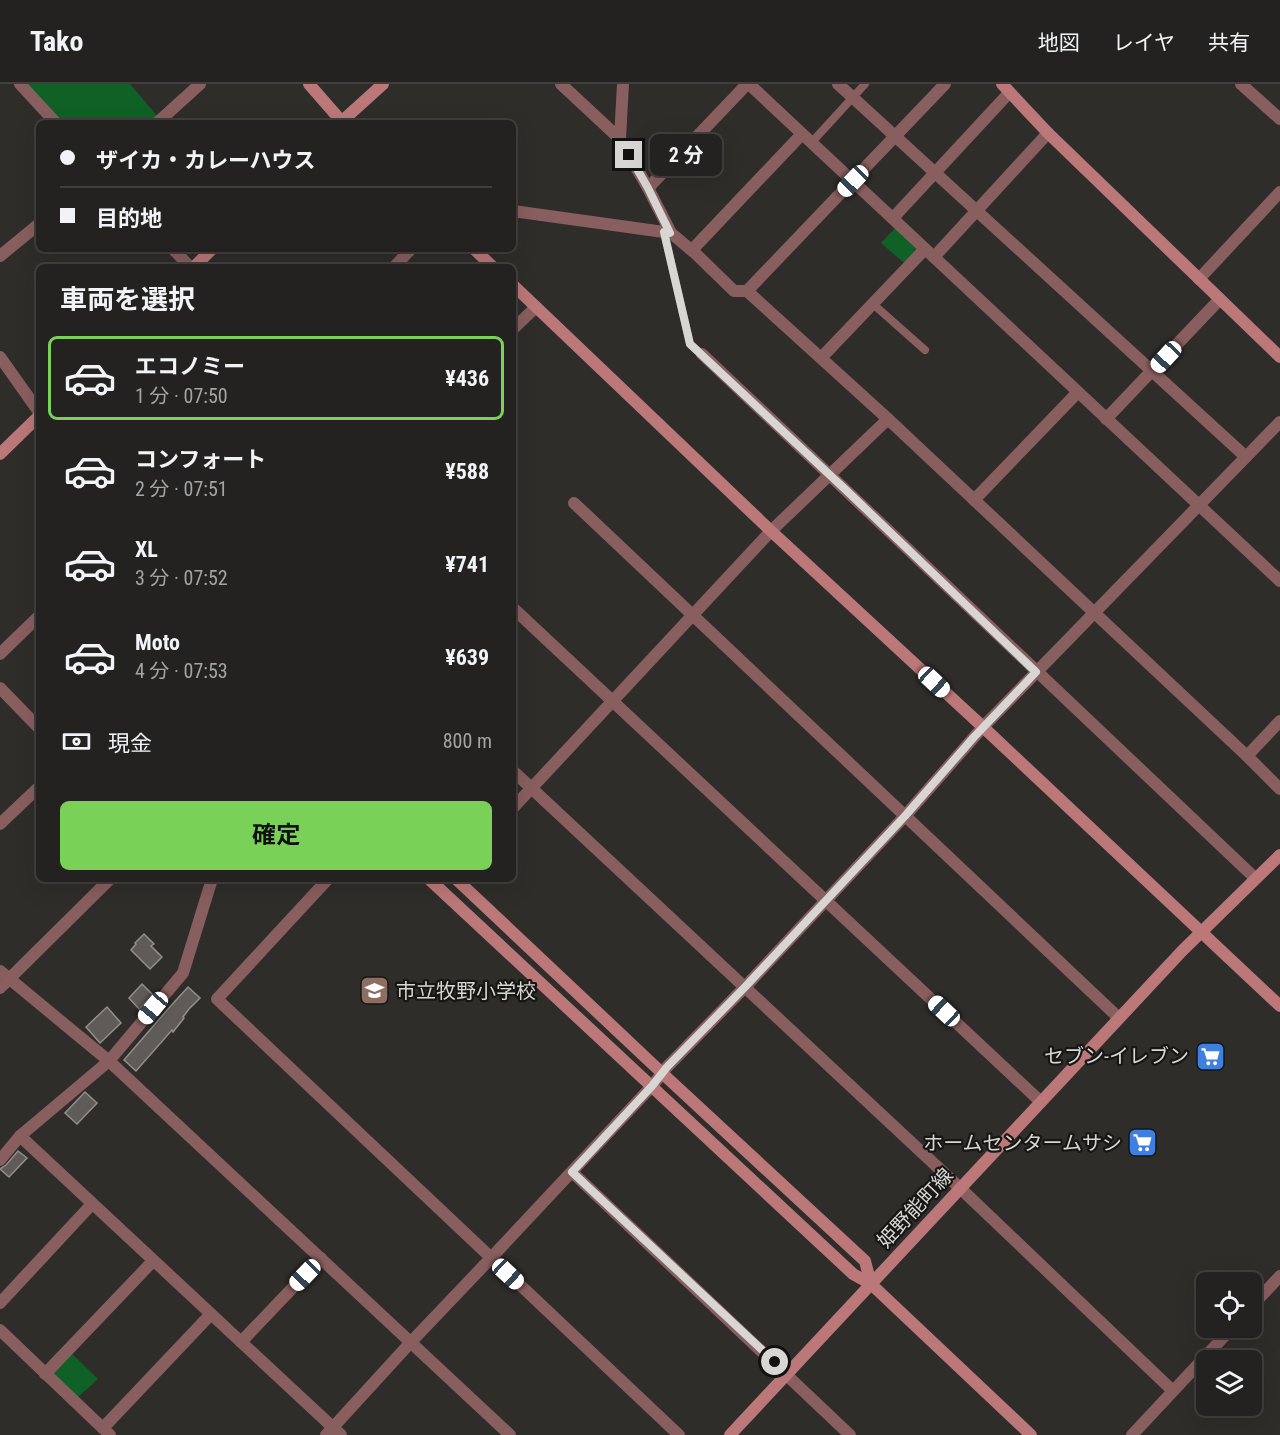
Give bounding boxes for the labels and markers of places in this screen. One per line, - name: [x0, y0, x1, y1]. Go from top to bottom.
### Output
- school or university icon: 市立牧野小学校: [359, 975, 391, 1007]
- place label: 市立牧野小学校: [396, 979, 536, 1003]
- supermarket icon: セブン-イレブン: [1194, 1040, 1226, 1072]
- place label: セブン-イレブン: [1044, 1044, 1189, 1068]
- supermarket icon: ホームセンタームサシ: [1127, 1127, 1159, 1159]
- place label: ホームセンタームサシ: [923, 1131, 1122, 1155]

